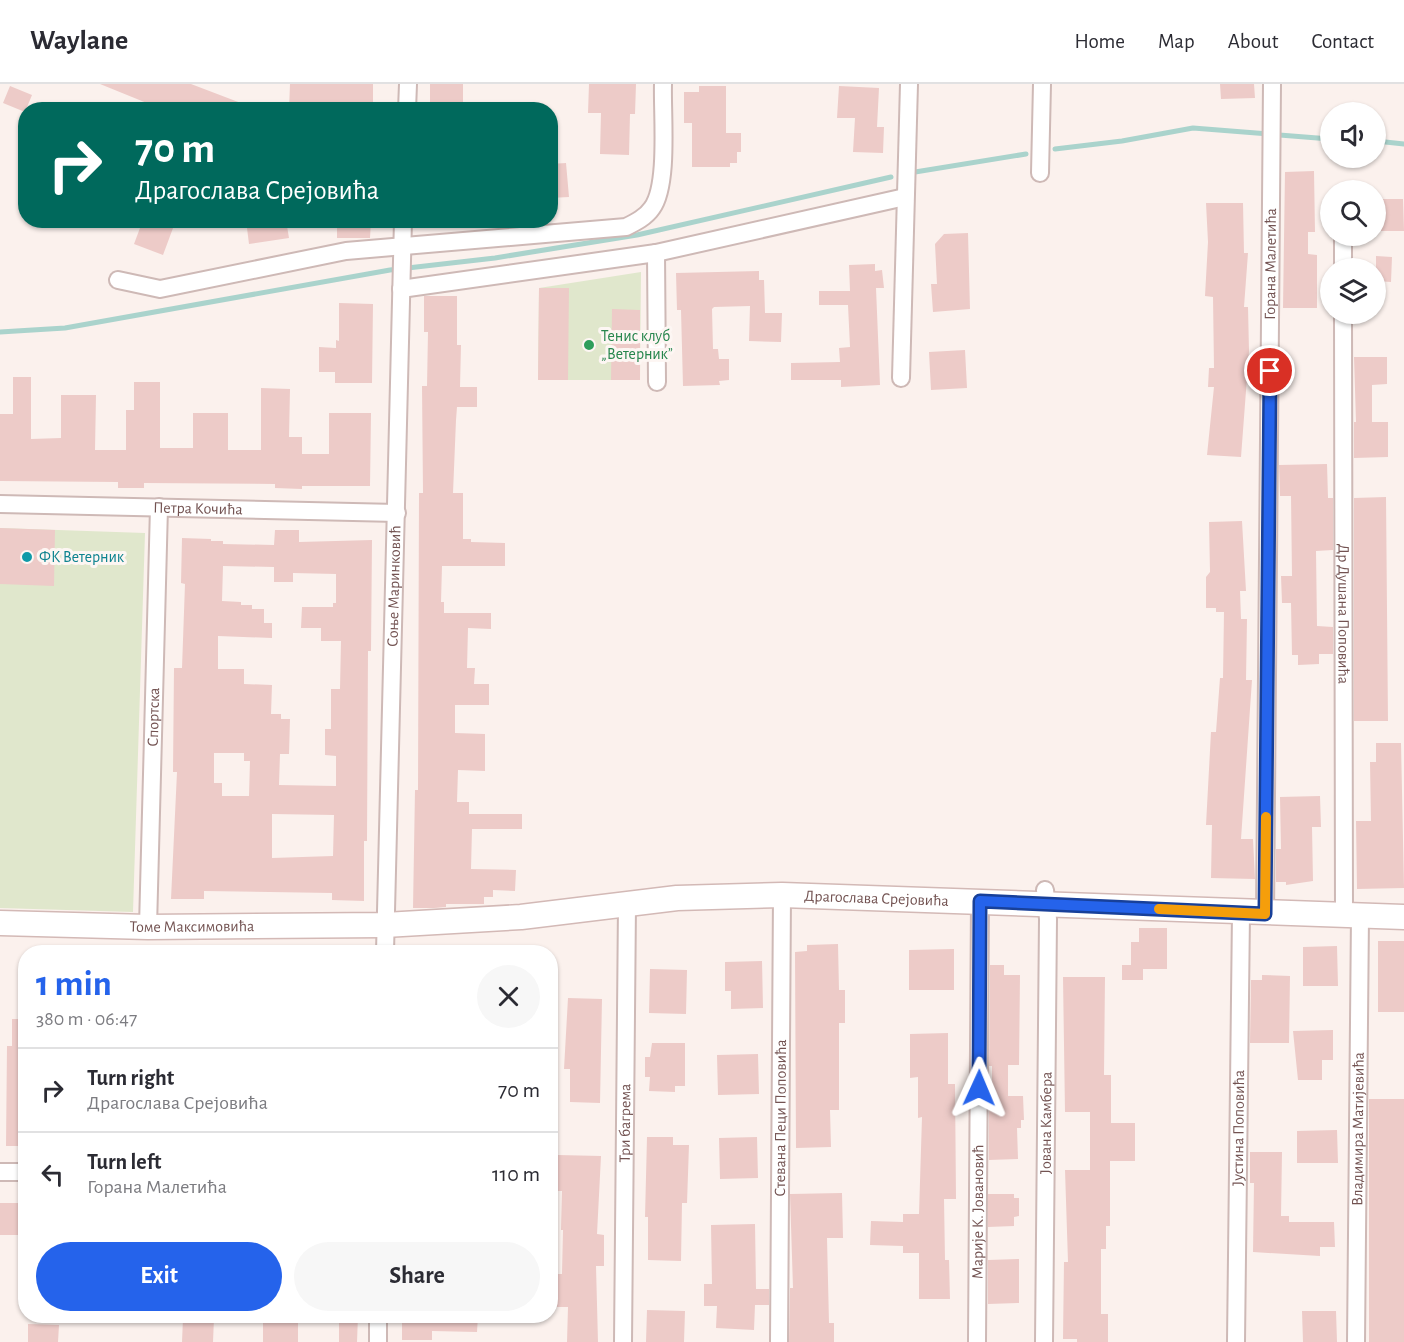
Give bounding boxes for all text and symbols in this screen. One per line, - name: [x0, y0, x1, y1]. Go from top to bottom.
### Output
- text: Waylane: [30, 27, 128, 55]
- text: Home: [1074, 31, 1125, 52]
- text: Map: [1158, 31, 1195, 52]
- text: About: [1228, 31, 1278, 52]
- text: Contact: [1311, 31, 1374, 52]
- map controls: [1320, 102, 1386, 324]
- button: sound: [1320, 102, 1386, 168]
- icon: right: [36, 126, 114, 204]
- text: 70 m: [135, 128, 215, 170]
- text: Драгослава Срејовића: [135, 177, 379, 204]
- button: search: [1320, 180, 1386, 246]
- street label: Горана Малетића: [1262, 208, 1279, 320]
- button: layers: [1320, 258, 1386, 324]
- place label: Тенис клуб „Ветерник”: [601, 328, 673, 362]
- marker: Тенис клуб „Ветерник”: [582, 338, 596, 352]
- pin: [1244, 345, 1295, 396]
- icon: arrive: [1253, 354, 1286, 387]
- street label: Петра Кочића: [153, 499, 243, 518]
- street label: Соње Маринковић: [385, 525, 403, 647]
- street label: Др Душана Поповића: [1334, 544, 1352, 684]
- place label: ФК Ветерник: [39, 549, 125, 565]
- marker: ФК Ветерник: [20, 550, 34, 564]
- street label: Спортска: [145, 687, 162, 747]
- street label: Драгослава Срејовића: [804, 888, 949, 909]
- street label: Томе Максимовића: [129, 918, 254, 935]
- button: close: [477, 965, 540, 1028]
- text: 1 min: [36, 966, 112, 1002]
- text: 380 m · 06:47: [36, 1009, 137, 1029]
- street label: Стевана Пеци Поповића: [772, 1039, 789, 1197]
- street label: Владимира Матијевића: [1349, 1052, 1367, 1206]
- position arrow: [947, 1056, 1011, 1120]
- text: Turn right: [87, 1067, 174, 1089]
- street label: Јустина Поповића: [1230, 1070, 1247, 1186]
- street label: Јована Камбера: [1038, 1071, 1055, 1175]
- icon: right: [36, 1074, 69, 1107]
- text: 70 m: [498, 1079, 540, 1101]
- street label: Три багрема: [617, 1083, 633, 1163]
- text: Драгослава Срејовића: [87, 1093, 268, 1113]
- street label: Марије К. Јовановић: [969, 1145, 987, 1279]
- text: Turn left: [87, 1151, 161, 1173]
- icon: left: [36, 1158, 69, 1191]
- text: 110 m: [492, 1163, 540, 1185]
- text: Горана Малетића: [87, 1177, 227, 1197]
- button: Exit: [36, 1242, 282, 1311]
- button: Share: [294, 1242, 540, 1311]

